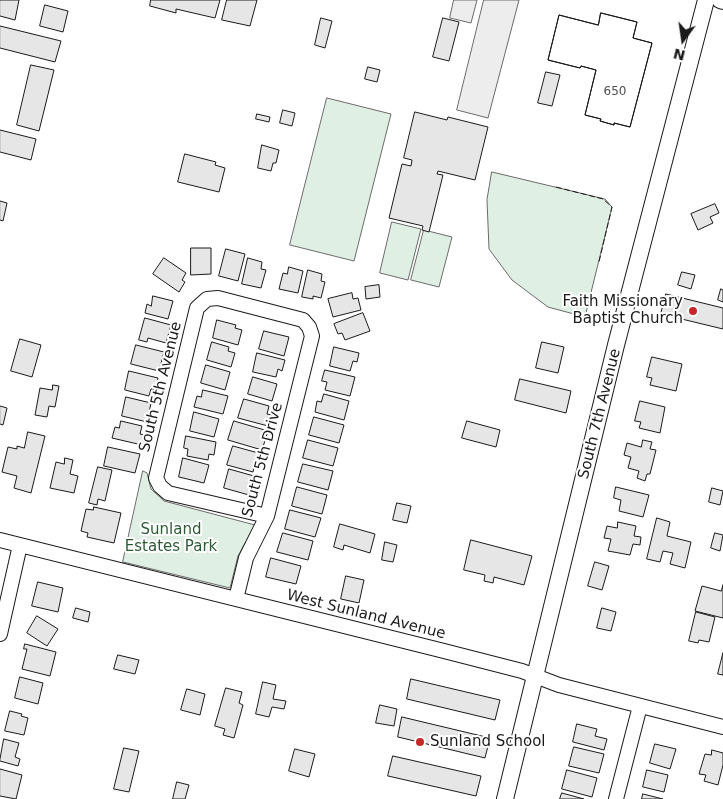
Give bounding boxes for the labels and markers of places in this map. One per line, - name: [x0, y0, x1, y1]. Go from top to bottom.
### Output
- place label: Faith Missionary Baptist Church: [562, 293, 683, 328]
- marker: Faith Missionary Baptist Church: [687, 305, 699, 317]
- place label: Sunland School: [430, 733, 545, 751]
- marker: Sunland School: [414, 736, 426, 748]

